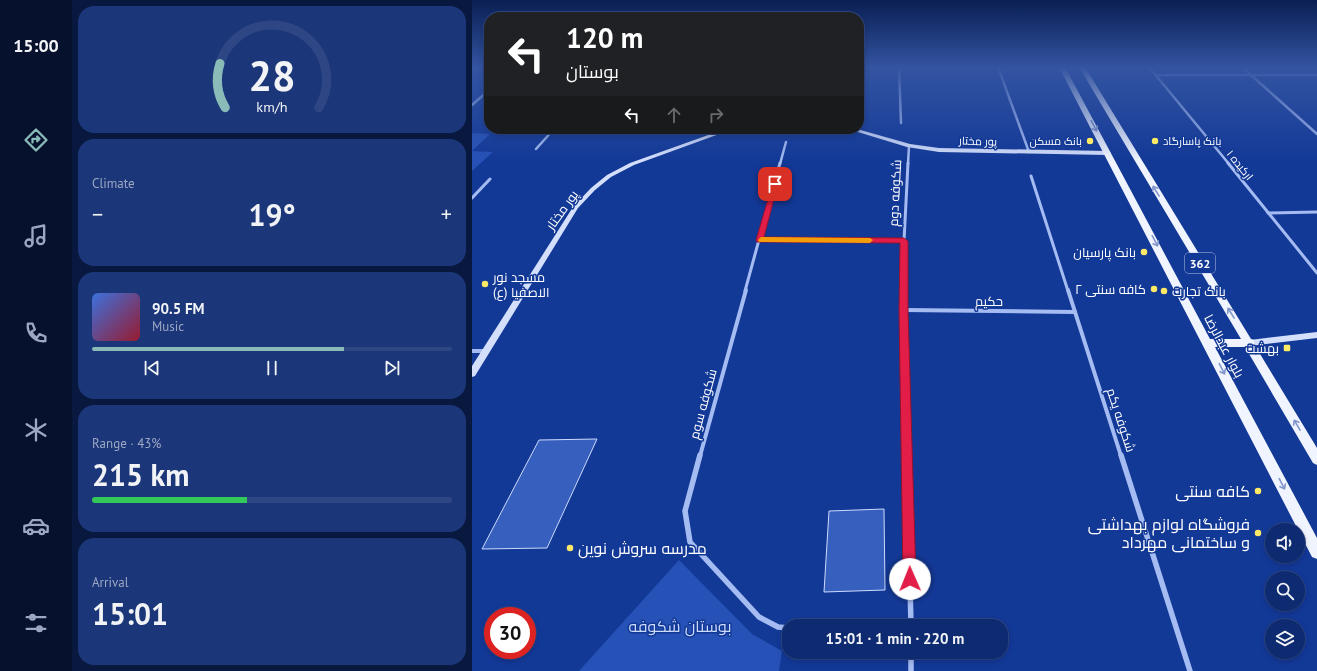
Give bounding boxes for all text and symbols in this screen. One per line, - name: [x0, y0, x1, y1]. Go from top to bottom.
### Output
- text: 120 m: [566, 19, 643, 56]
- icon: left: [500, 28, 552, 80]
- text: 15:00: [13, 34, 59, 57]
- text: 28: [248, 48, 296, 101]
- text: بوستان: [566, 60, 619, 83]
- text: km/h: [256, 96, 288, 115]
- icon: left: [621, 104, 643, 126]
- icon: ahead: [663, 104, 685, 126]
- icon: right: [705, 104, 727, 126]
- one-way arrow: [1090, 120, 1098, 132]
- icon: directions: [22, 126, 50, 154]
- street label: پور مختار: [958, 133, 997, 149]
- place label: بانک مسکن: [1030, 134, 1082, 148]
- place label: بانک پاسارگاد: [1163, 134, 1222, 148]
- marker: بانک مسکن: [1085, 136, 1095, 146]
- marker: بانک پاسارگاد: [1150, 136, 1160, 146]
- street label: ارکیده ۱: [1224, 147, 1256, 183]
- street label: شکوفه دوم: [885, 159, 906, 227]
- pin: [758, 167, 792, 201]
- icon: arrive: [764, 173, 786, 195]
- text: Climate: [92, 175, 135, 192]
- street label: پور مختار: [541, 186, 583, 235]
- one-way arrow: [1152, 186, 1160, 197]
- text: 19°: [248, 195, 296, 234]
- text: −: [92, 200, 103, 228]
- text: +: [441, 200, 452, 228]
- icon: music: [22, 222, 50, 250]
- one-way arrow: [1151, 235, 1159, 247]
- place label: بانک پارسیان: [1073, 244, 1136, 262]
- marker: بانک پارسیان: [1139, 247, 1149, 257]
- road number: 362: [1185, 253, 1215, 273]
- place label: مسجد نور الاصفیا (ع): [492, 269, 549, 301]
- marker: مسجد نور الاصفیا (ع): [480, 279, 490, 289]
- place label: کافه سنتی ۲: [1075, 281, 1146, 298]
- place label: بانک تجارت: [1172, 283, 1226, 300]
- marker: کافه سنتی ۲: [1149, 284, 1159, 294]
- marker: بانک تجارت: [1159, 286, 1169, 296]
- street label: حکیم: [975, 293, 1003, 311]
- text: 90.5 FM: [152, 299, 205, 318]
- one-way arrow: [1227, 307, 1235, 319]
- street label: بلوار عبدالرضا: [1200, 311, 1248, 381]
- text: Music: [152, 318, 184, 335]
- icon: phone: [22, 319, 50, 347]
- place label: بهشت: [1245, 340, 1279, 357]
- marker: بهشت: [1282, 343, 1292, 353]
- icon: previous: [141, 357, 163, 379]
- icon: pause: [261, 357, 283, 379]
- icon: next: [381, 357, 403, 379]
- one-way arrow: [1219, 362, 1226, 374]
- street label: شکوفه سوم: [685, 367, 722, 441]
- street label: شکوفه یکم: [1102, 386, 1139, 454]
- icon: climate: [22, 416, 50, 444]
- one-way arrow: [1293, 419, 1301, 431]
- text: Range · 43%: [92, 435, 161, 452]
- text: 215 km: [92, 455, 190, 494]
- one-way arrow: [1278, 478, 1286, 490]
- place label: کافه سنتی: [1175, 481, 1250, 502]
- marker: کافه سنتی: [1253, 486, 1263, 496]
- icon: car: [22, 512, 50, 540]
- place label: فروشگاه لوازم بهداشتی و ساختمانی مهرداد: [1088, 514, 1250, 553]
- map controls: [1265, 523, 1305, 659]
- button: sound: [1265, 523, 1305, 563]
- marker: فروشگاه لوازم بهداشتی و ساختمانی مهرداد: [1253, 528, 1263, 538]
- place label: مدرسه سروش نوین: [578, 538, 707, 559]
- marker: مدرسه سروش نوین: [565, 543, 575, 553]
- position arrow: [889, 558, 931, 600]
- button: search: [1265, 571, 1305, 611]
- text: Arrival: [92, 574, 128, 591]
- text: 15:01: [92, 594, 168, 633]
- speed limit sign: 30: [484, 607, 536, 659]
- icon: filters: [22, 609, 50, 637]
- park label: بوستان شکوفه: [628, 616, 732, 637]
- button: layers: [1265, 619, 1305, 659]
- text: 15:01 · 1 min · 220 m: [826, 629, 964, 648]

